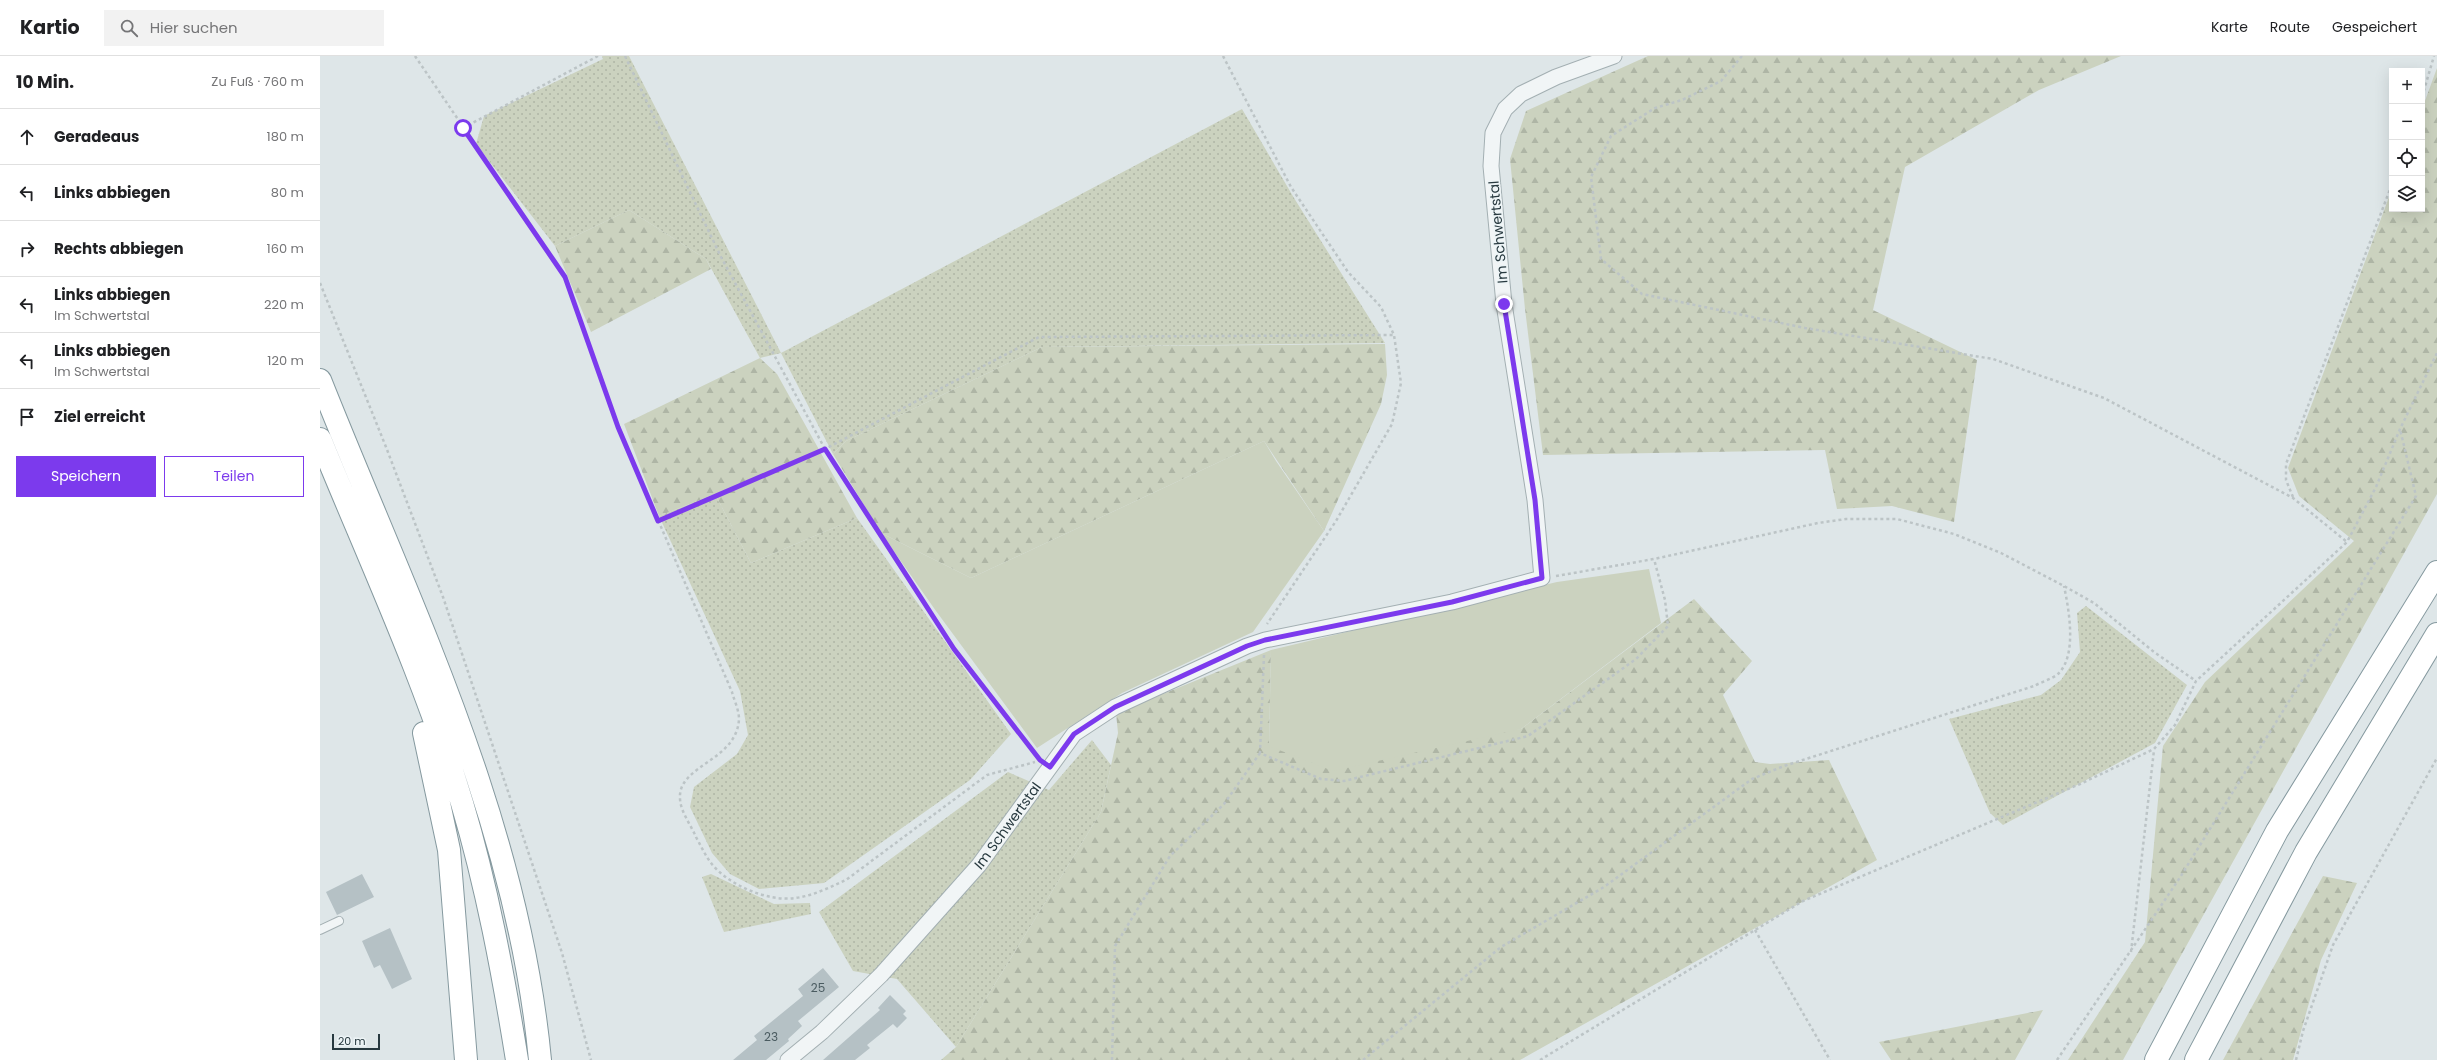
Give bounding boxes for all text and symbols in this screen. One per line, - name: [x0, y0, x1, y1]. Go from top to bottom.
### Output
- search box: [104, 10, 384, 46]
- text: Kartio: [20, 14, 80, 41]
- icon: search: [118, 17, 140, 39]
- text: Hier suchen: [150, 17, 238, 38]
- text: Karte: [2211, 17, 2248, 37]
- text: Route: [2270, 17, 2310, 37]
- text: Gespeichert: [2332, 17, 2417, 37]
- map controls: [2389, 68, 2425, 212]
- button: +: [2389, 68, 2425, 104]
- text: 10 Min.: [16, 70, 74, 94]
- text: Zu Fuß · 760 m: [211, 72, 304, 91]
- button: −: [2389, 104, 2425, 140]
- route start: [454, 119, 472, 137]
- icon: ahead: [16, 126, 38, 148]
- text: Geradeaus: [54, 126, 139, 147]
- text: 180 m: [267, 127, 304, 146]
- button: locate: [2389, 140, 2425, 176]
- button: layers: [2389, 176, 2425, 212]
- street label: Im Schwertstal: [1484, 180, 1512, 284]
- icon: left: [16, 182, 38, 204]
- text: Links abbiegen: [54, 182, 170, 203]
- text: 80 m: [271, 183, 304, 202]
- icon: right: [16, 238, 38, 260]
- text: Rechts abbiegen: [54, 238, 184, 259]
- text: 160 m: [267, 239, 304, 258]
- text: Links abbiegen: [54, 284, 170, 305]
- icon: left: [16, 294, 38, 316]
- text: 220 m: [264, 295, 304, 314]
- route end: [1495, 295, 1513, 313]
- text: Im Schwertstal: [54, 306, 150, 325]
- text: Links abbiegen: [54, 340, 170, 361]
- icon: left: [16, 350, 38, 372]
- text: 120 m: [267, 351, 304, 370]
- text: Im Schwertstal: [54, 362, 150, 381]
- icon: arrive: [16, 406, 38, 428]
- text: Ziel erreicht: [54, 406, 145, 427]
- button: Speichern: [16, 456, 156, 497]
- button: Teilen: [164, 456, 304, 497]
- street label: Im Schwertstal: [970, 778, 1046, 874]
- house number: 25: [811, 979, 825, 996]
- house number: 23: [764, 1028, 778, 1045]
- scale bar: [332, 1032, 380, 1051]
- text: 20 m: [338, 1033, 366, 1049]

